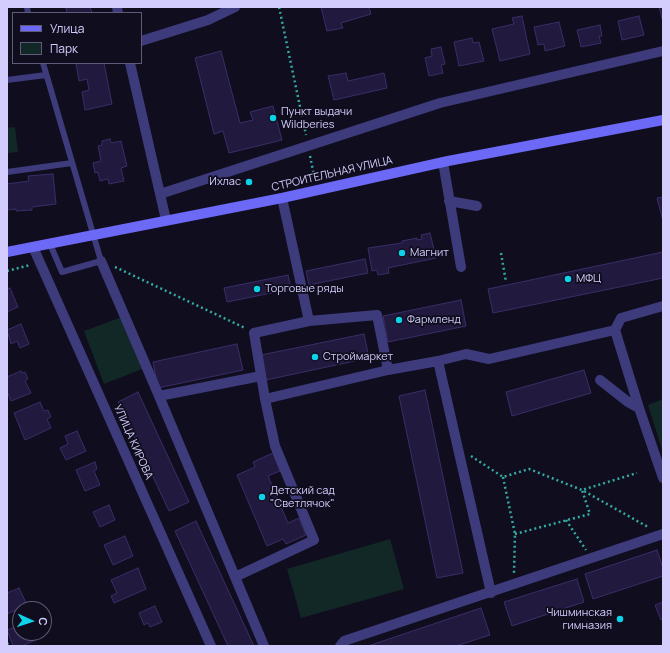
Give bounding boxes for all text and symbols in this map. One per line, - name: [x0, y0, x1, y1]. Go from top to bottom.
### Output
- legend: [12, 12, 142, 64]
- text: Улица: [50, 20, 84, 37]
- text: Парк: [50, 40, 78, 57]
- place label: Пункт выдачи Wildberies: [281, 105, 352, 131]
- marker: Пункт выдачи Wildberies: [268, 113, 278, 123]
- street label: СТРОИТЕЛЬНАЯ УЛИЦА: [270, 154, 394, 194]
- place label: Ихлас: [209, 175, 241, 189]
- marker: Ихлас: [244, 177, 254, 187]
- place label: Магнит: [410, 246, 449, 260]
- marker: Магнит: [397, 248, 407, 258]
- place label: МФЦ: [576, 272, 601, 286]
- marker: МФЦ: [563, 274, 573, 284]
- place label: Торговые ряды: [265, 282, 344, 296]
- marker: Торговые ряды: [252, 284, 262, 294]
- place label: Фармленд: [407, 313, 461, 327]
- marker: Фармленд: [394, 315, 404, 325]
- place label: Строймаркет: [323, 350, 393, 364]
- marker: Строймаркет: [310, 352, 320, 362]
- street label: УЛИЦА КИРОВА: [111, 402, 155, 482]
- place label: Детский сад "Светлячок": [270, 484, 335, 510]
- marker: Детский сад "Светлячок": [257, 492, 267, 502]
- north arrow: [12, 601, 52, 641]
- place label: Чишминская гимназия: [546, 606, 612, 632]
- marker: Чишминская гимназия: [615, 614, 625, 624]
- text: С: [36, 617, 51, 626]

